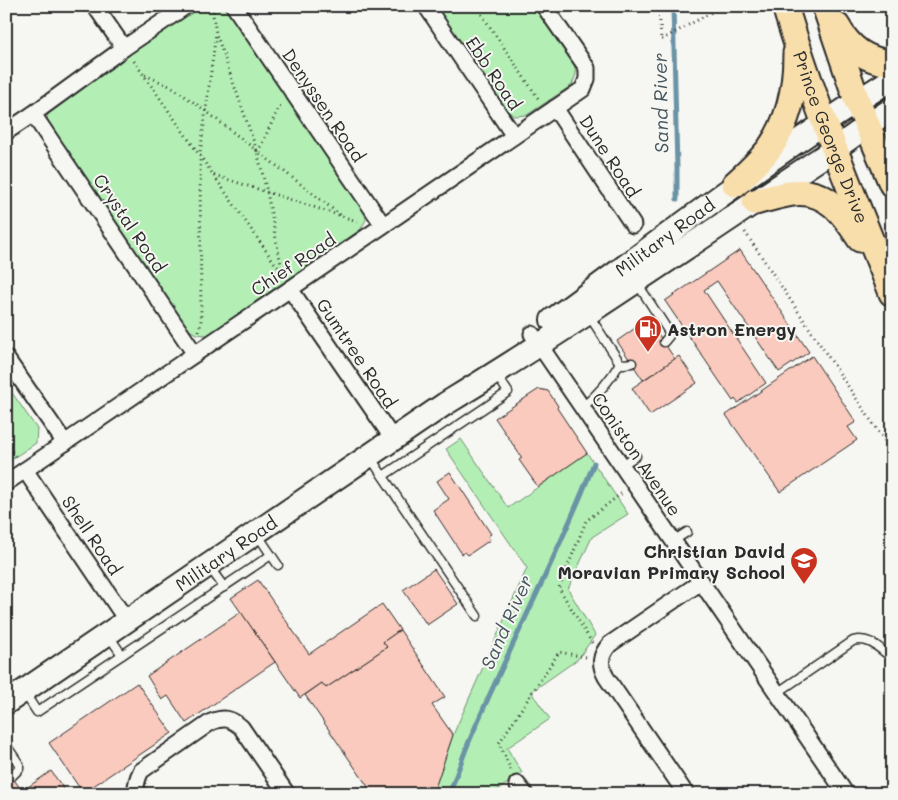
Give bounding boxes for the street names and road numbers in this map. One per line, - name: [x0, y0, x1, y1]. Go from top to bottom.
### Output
- street label: Ebb Road: [461, 32, 527, 114]
- street label: Denyssen Road: [277, 44, 371, 166]
- street label: Prince George Drive: [788, 48, 875, 227]
- street label: Dune Road: [574, 110, 646, 202]
- street label: Crystal Road: [88, 169, 172, 277]
- street label: Military Road: [610, 192, 719, 282]
- street label: Chief Road: [246, 227, 340, 301]
- street label: Gumtree Road: [311, 293, 403, 413]
- street label: Coniston Avenue: [587, 387, 687, 521]
- street label: Shell Road: [57, 491, 127, 579]
- street label: Military Road: [170, 510, 281, 596]

